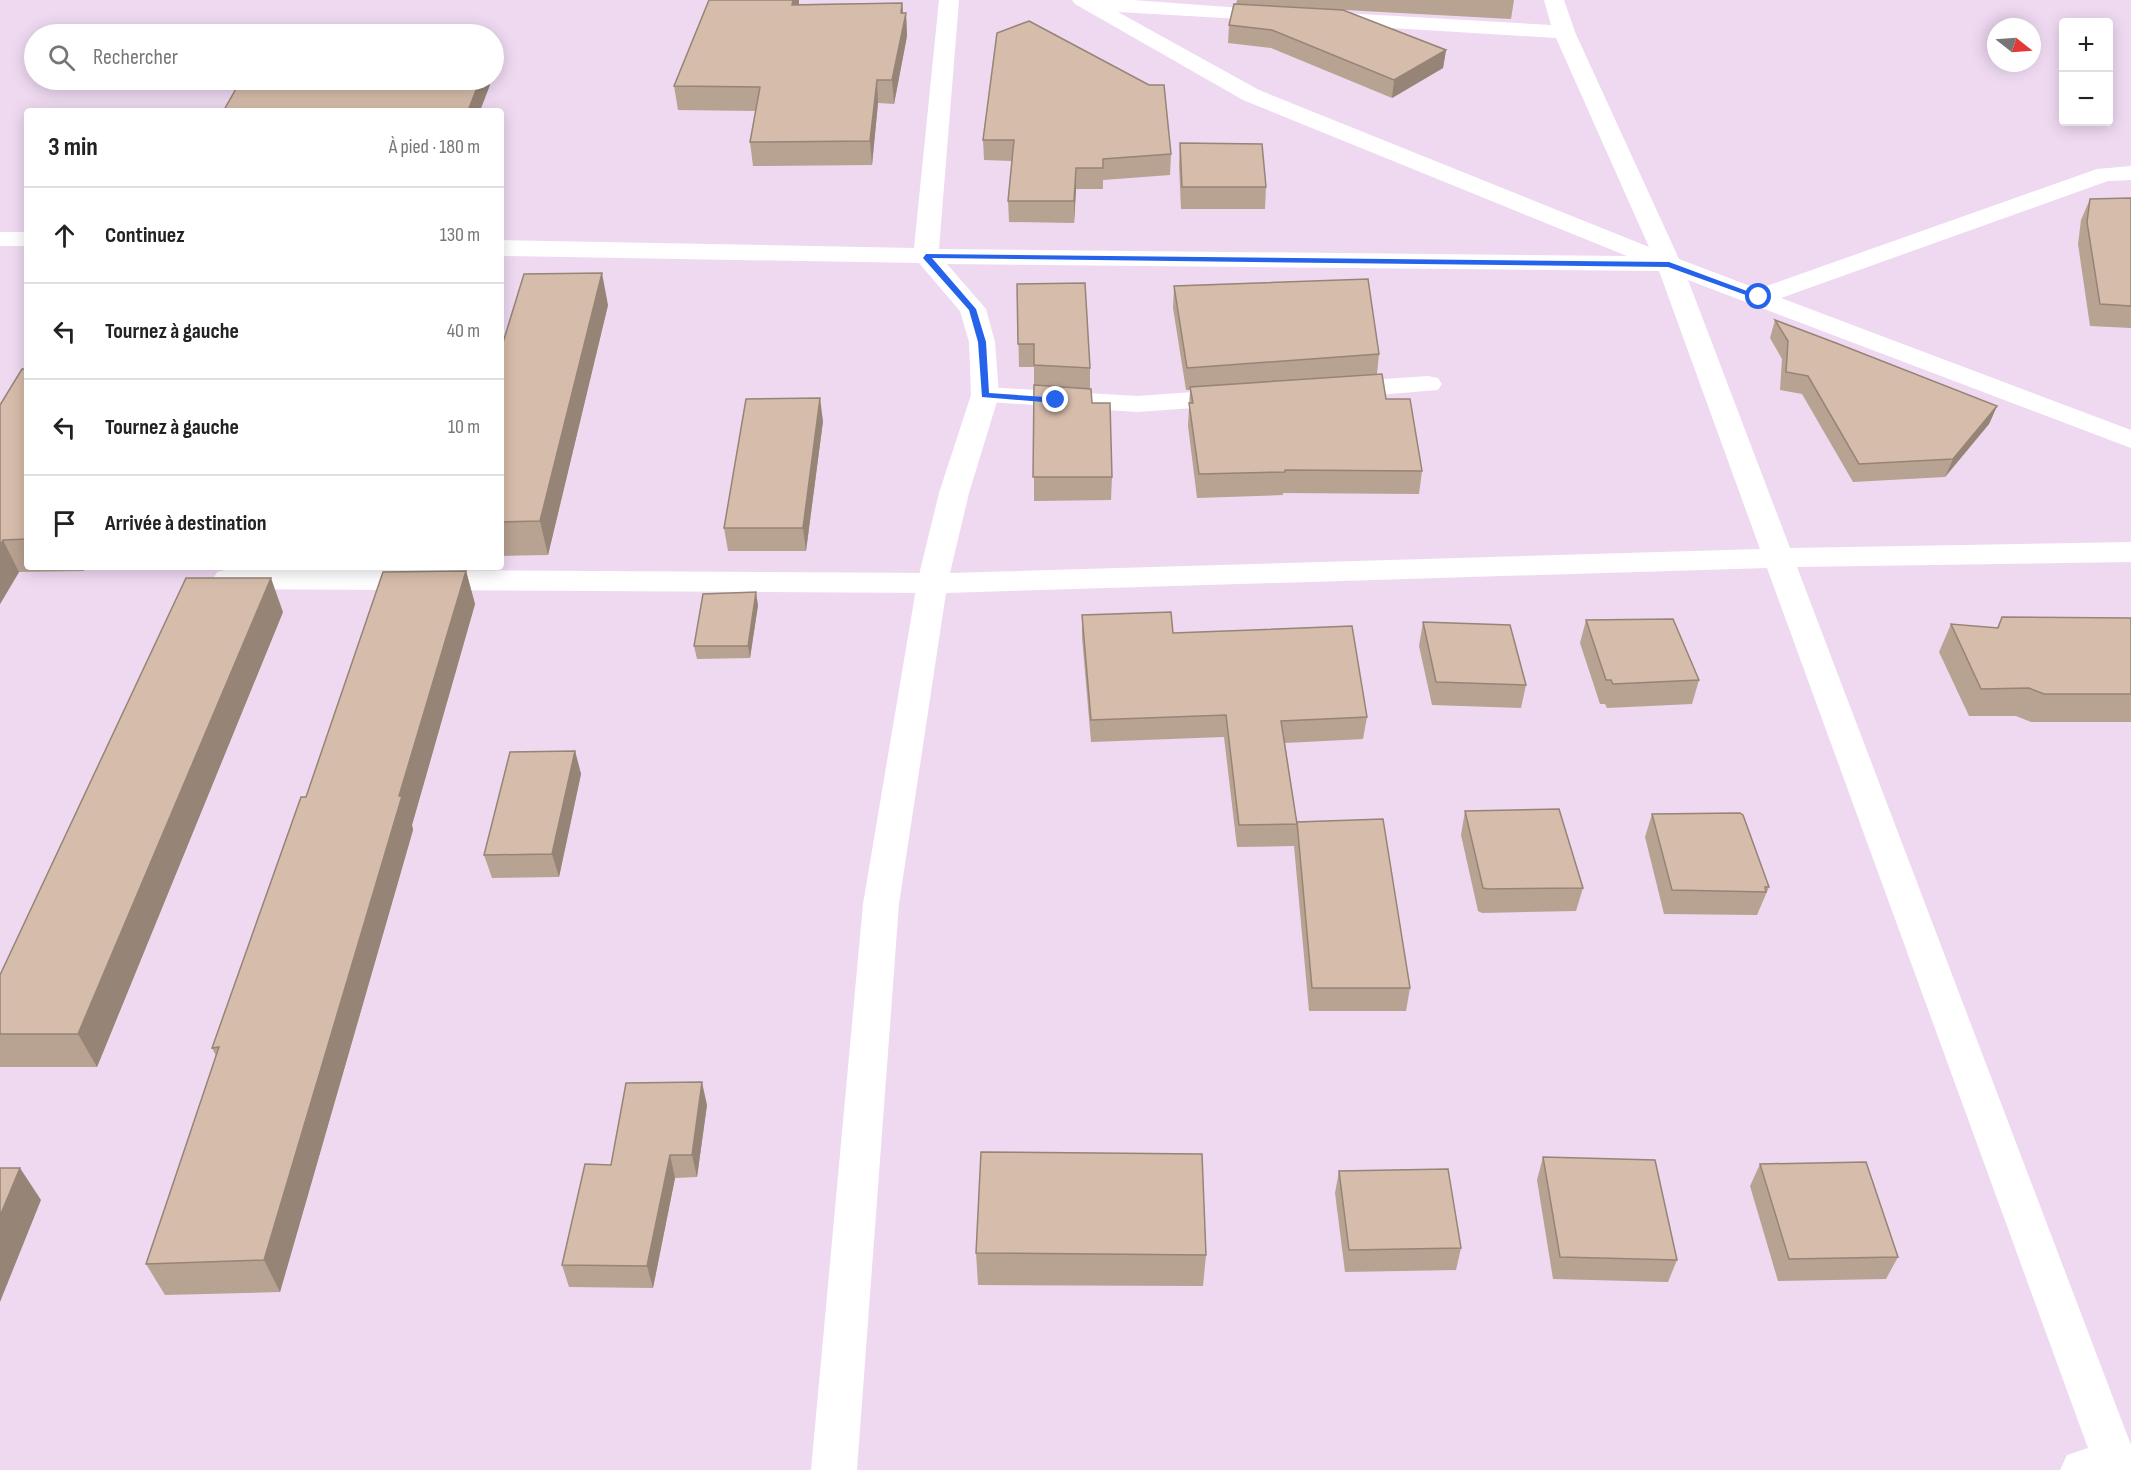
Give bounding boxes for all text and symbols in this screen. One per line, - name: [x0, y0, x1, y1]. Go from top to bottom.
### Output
- north arrow: [1987, 18, 2041, 72]
- map controls: [2059, 18, 2113, 126]
- button: +: [2059, 18, 2113, 72]
- search box: [24, 24, 504, 90]
- icon: search: [45, 41, 78, 74]
- text: Rechercher: [93, 44, 178, 71]
- button: −: [2059, 72, 2113, 126]
- text: 3 min: [48, 132, 98, 163]
- text: À pied · 180 m: [389, 135, 480, 159]
- icon: ahead: [48, 219, 81, 252]
- text: Continuez: [105, 222, 185, 249]
- text: 130 m: [440, 223, 480, 247]
- route start: [1745, 283, 1771, 309]
- icon: left: [48, 315, 81, 348]
- text: Tournez à gauche: [105, 318, 239, 345]
- text: 40 m: [447, 319, 480, 343]
- route end: [1042, 386, 1068, 412]
- icon: left: [48, 411, 81, 444]
- text: Tournez à gauche: [105, 414, 239, 441]
- text: 10 m: [448, 415, 480, 439]
- icon: arrive: [48, 507, 81, 540]
- text: Arrivée à destination: [105, 510, 267, 537]

